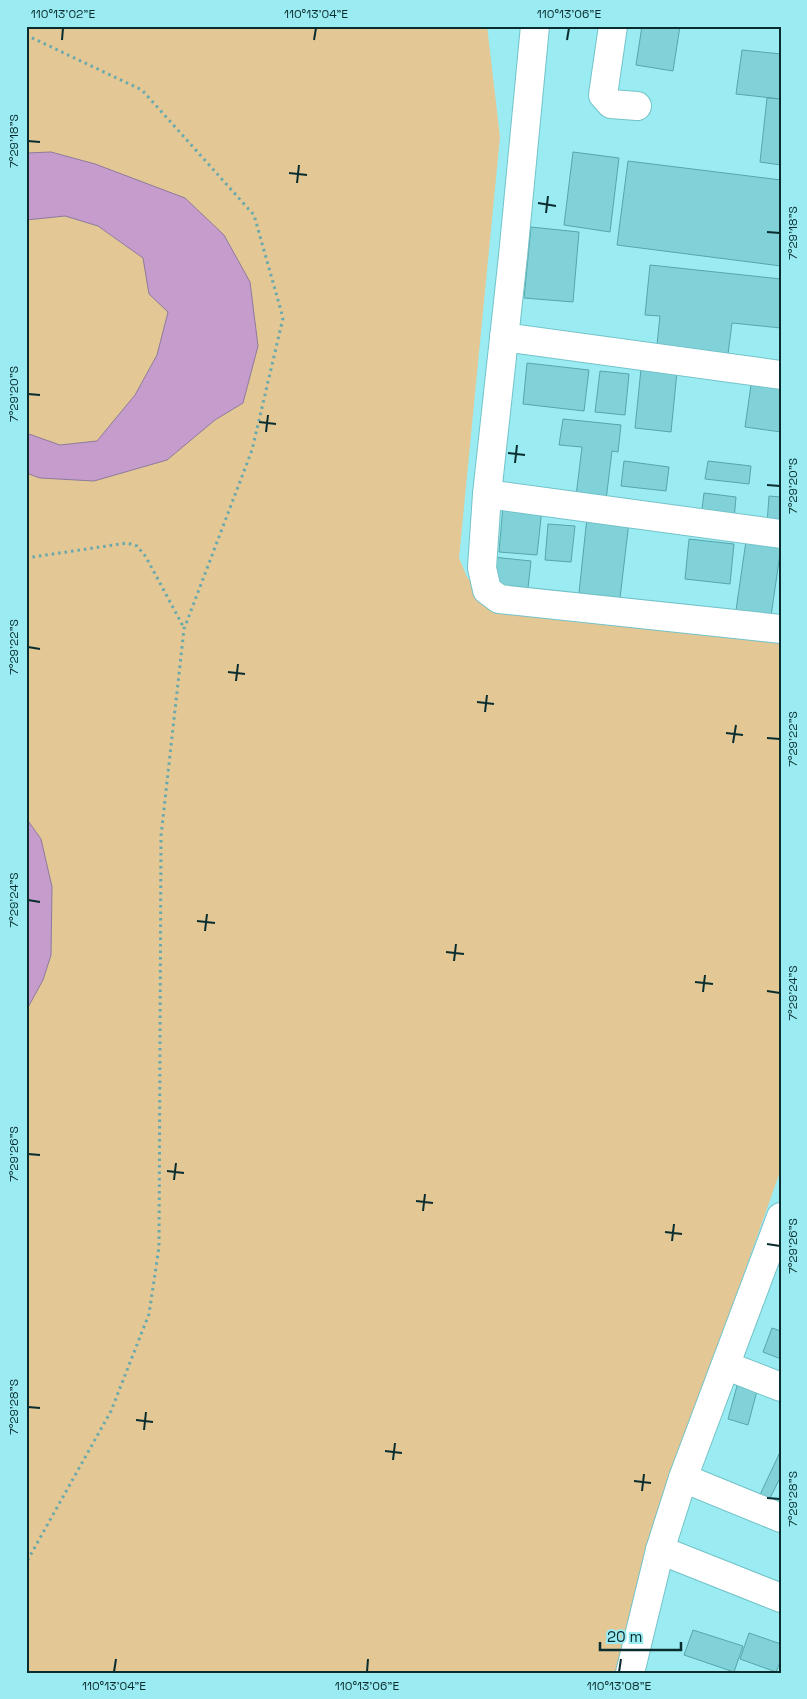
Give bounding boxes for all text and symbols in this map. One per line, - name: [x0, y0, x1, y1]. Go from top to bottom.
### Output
- text: 110°13'02"E: [31, 6, 95, 22]
- text: 110°13'04"E: [284, 6, 348, 22]
- text: 110°13'06"E: [537, 6, 601, 22]
- text: 7°29'18"S: [6, 114, 22, 168]
- text: 7°29'18"S: [785, 206, 801, 260]
- text: 7°29'20"S: [6, 366, 22, 422]
- text: 7°29'20"S: [785, 458, 801, 514]
- text: 7°29'22"S: [6, 619, 22, 675]
- text: 7°29'22"S: [785, 711, 801, 767]
- text: 7°29'24"S: [6, 872, 22, 928]
- text: 7°29'24"S: [785, 965, 801, 1021]
- text: 7°29'26"S: [6, 1126, 22, 1182]
- text: 7°29'26"S: [785, 1218, 801, 1274]
- text: 7°29'28"S: [6, 1379, 22, 1435]
- text: 7°29'28"S: [785, 1471, 801, 1527]
- scale bar: [600, 1619, 681, 1651]
- text: 20 m: [607, 1627, 642, 1646]
- text: 110°13'04"E: [82, 1678, 146, 1694]
- text: 110°13'06"E: [335, 1678, 399, 1694]
- text: 110°13'08"E: [587, 1678, 652, 1694]

